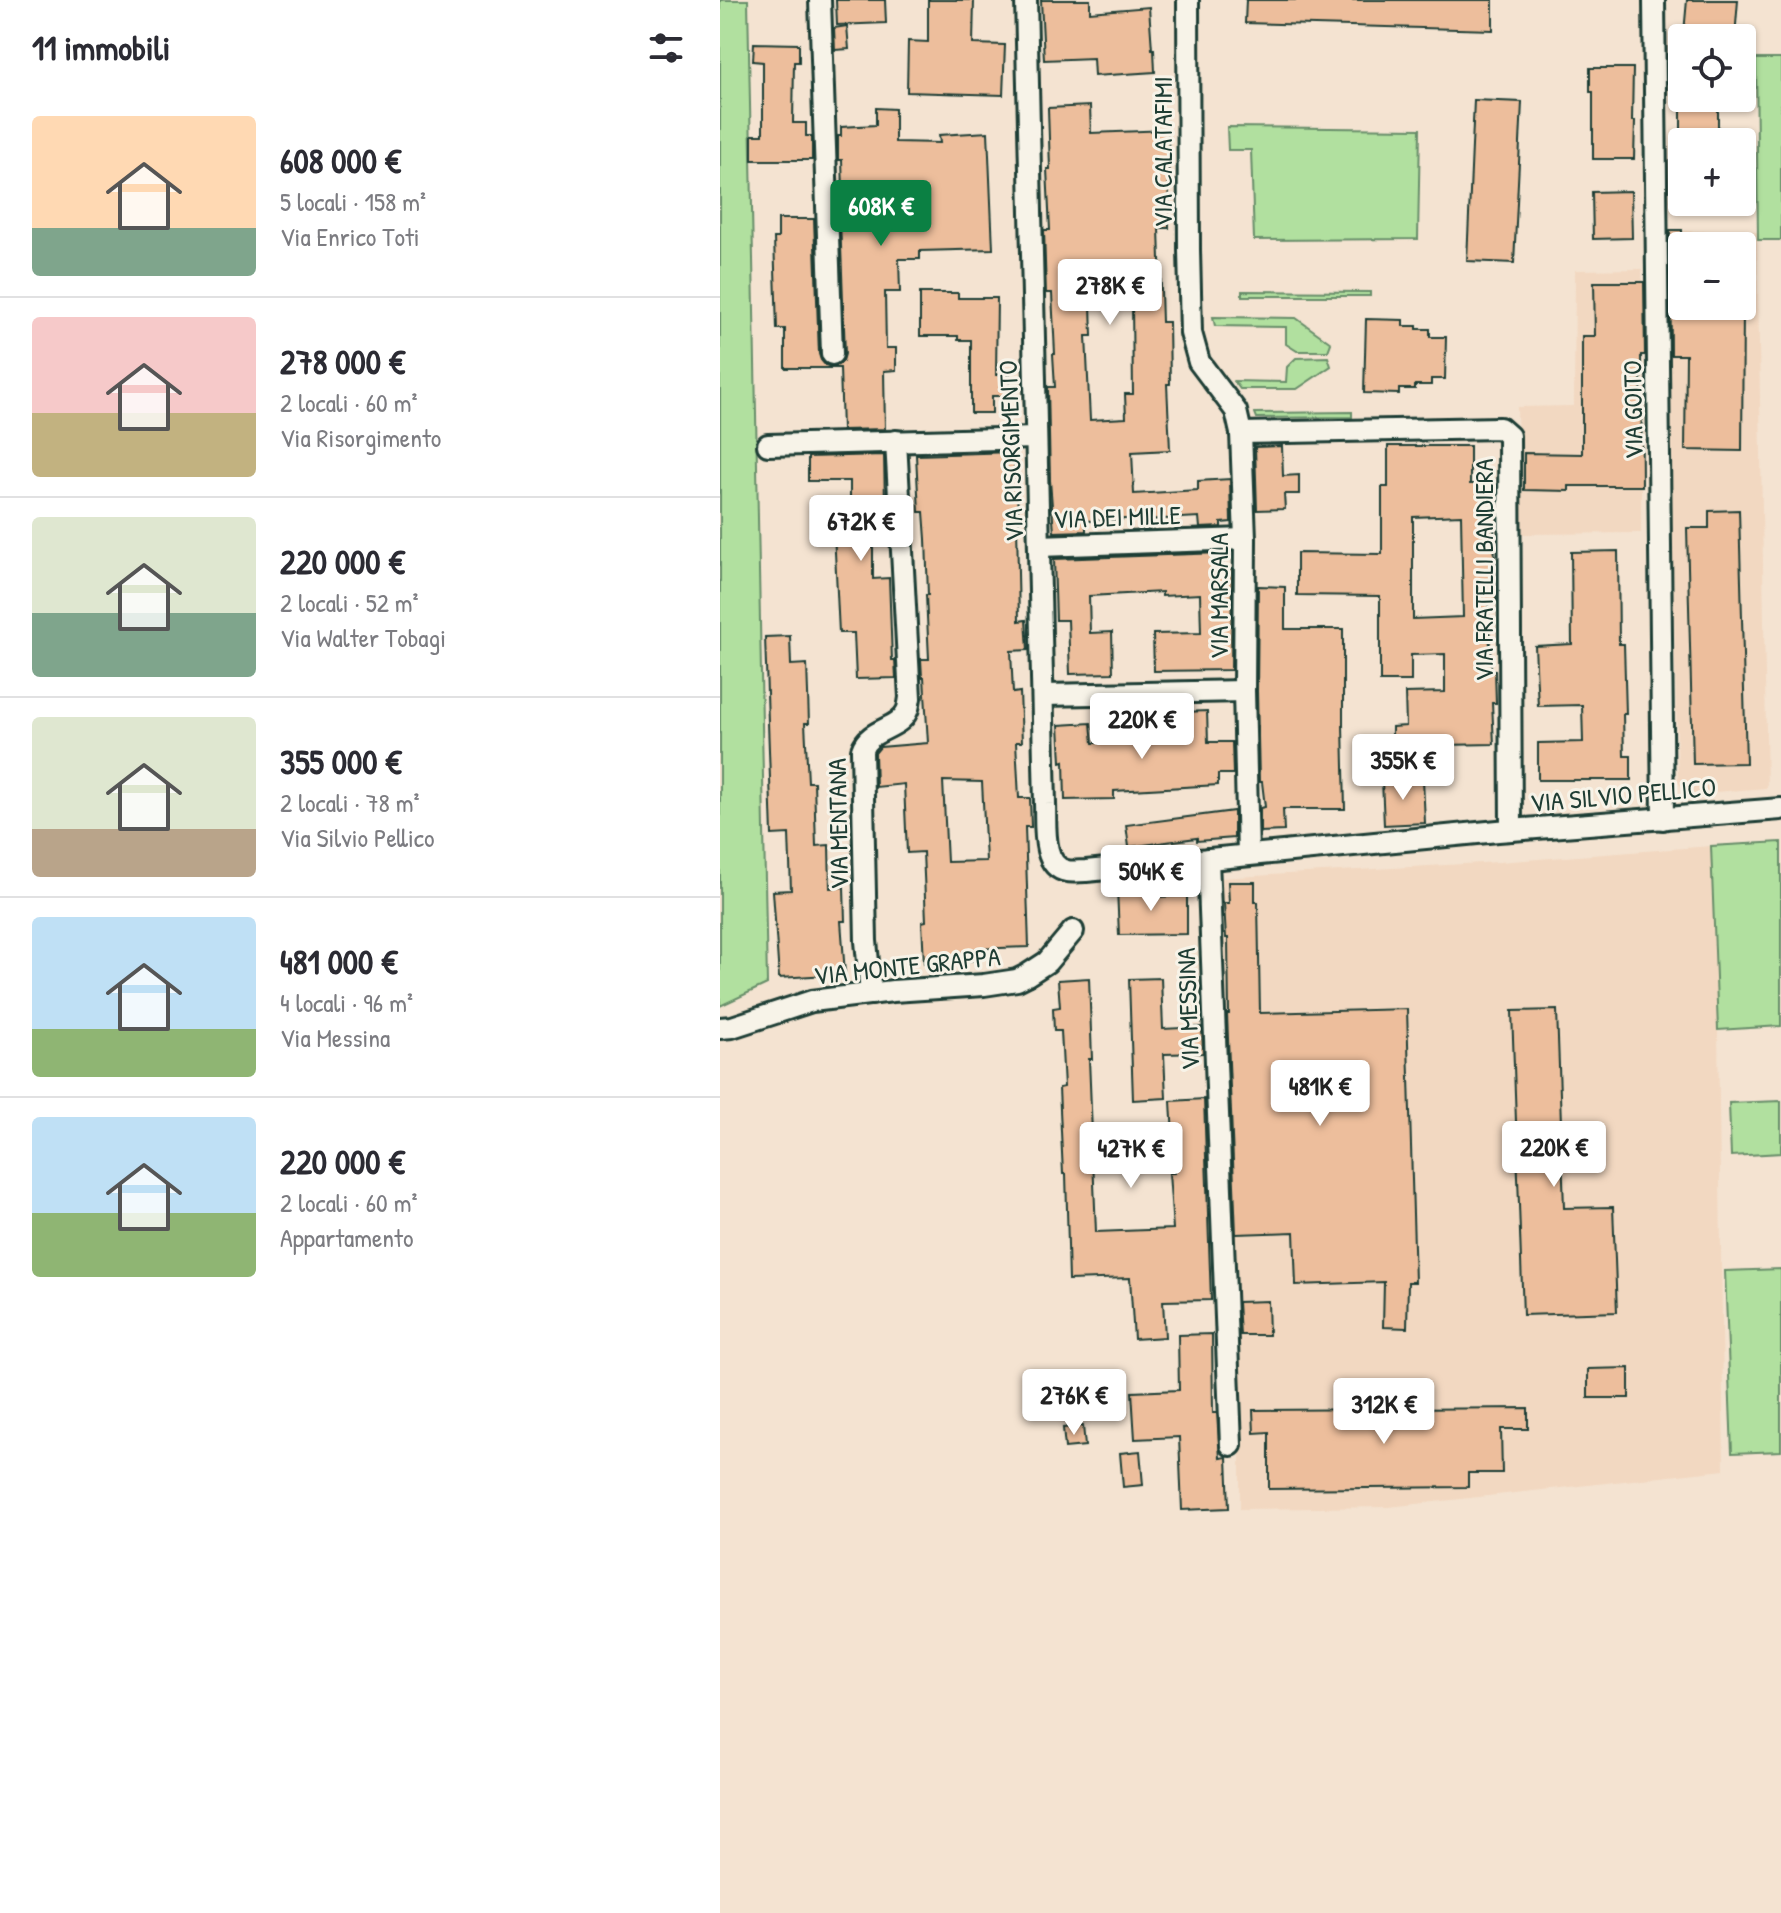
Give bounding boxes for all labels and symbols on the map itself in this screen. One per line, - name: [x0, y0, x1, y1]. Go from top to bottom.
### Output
- street label: VIA CALATAFIMI: [1145, 77, 1180, 227]
- pin: 608K €: [816, 180, 946, 248]
- pin: 278K €: [1045, 259, 1175, 327]
- street label: VIA RISORGIMENTO: [990, 360, 1031, 542]
- street label: VIA GOITO: [1614, 360, 1651, 460]
- street label: VIA FRATELLI BANDIERA: [1466, 458, 1501, 681]
- pin: 672K €: [796, 495, 926, 563]
- street label: VIA DEI MILLE: [1053, 497, 1182, 536]
- street label: VIA MARSALA: [1201, 533, 1236, 659]
- pin: 220K €: [1077, 693, 1207, 761]
- pin: 355K €: [1338, 734, 1468, 802]
- street label: VIA MENTANA: [819, 758, 856, 890]
- street label: VIA SILVIO PELLICO: [1529, 769, 1717, 820]
- pin: 504K €: [1086, 845, 1216, 913]
- street label: VIA MONTE GRAPPA: [812, 938, 1002, 993]
- street label: VIA MESSINA: [1168, 947, 1207, 1071]
- pin: 481K €: [1255, 1060, 1385, 1128]
- pin: 220K €: [1489, 1121, 1619, 1189]
- pin: 427K €: [1066, 1122, 1196, 1190]
- pin: 276K €: [1009, 1369, 1139, 1437]
- pin: 312K €: [1319, 1378, 1449, 1446]

